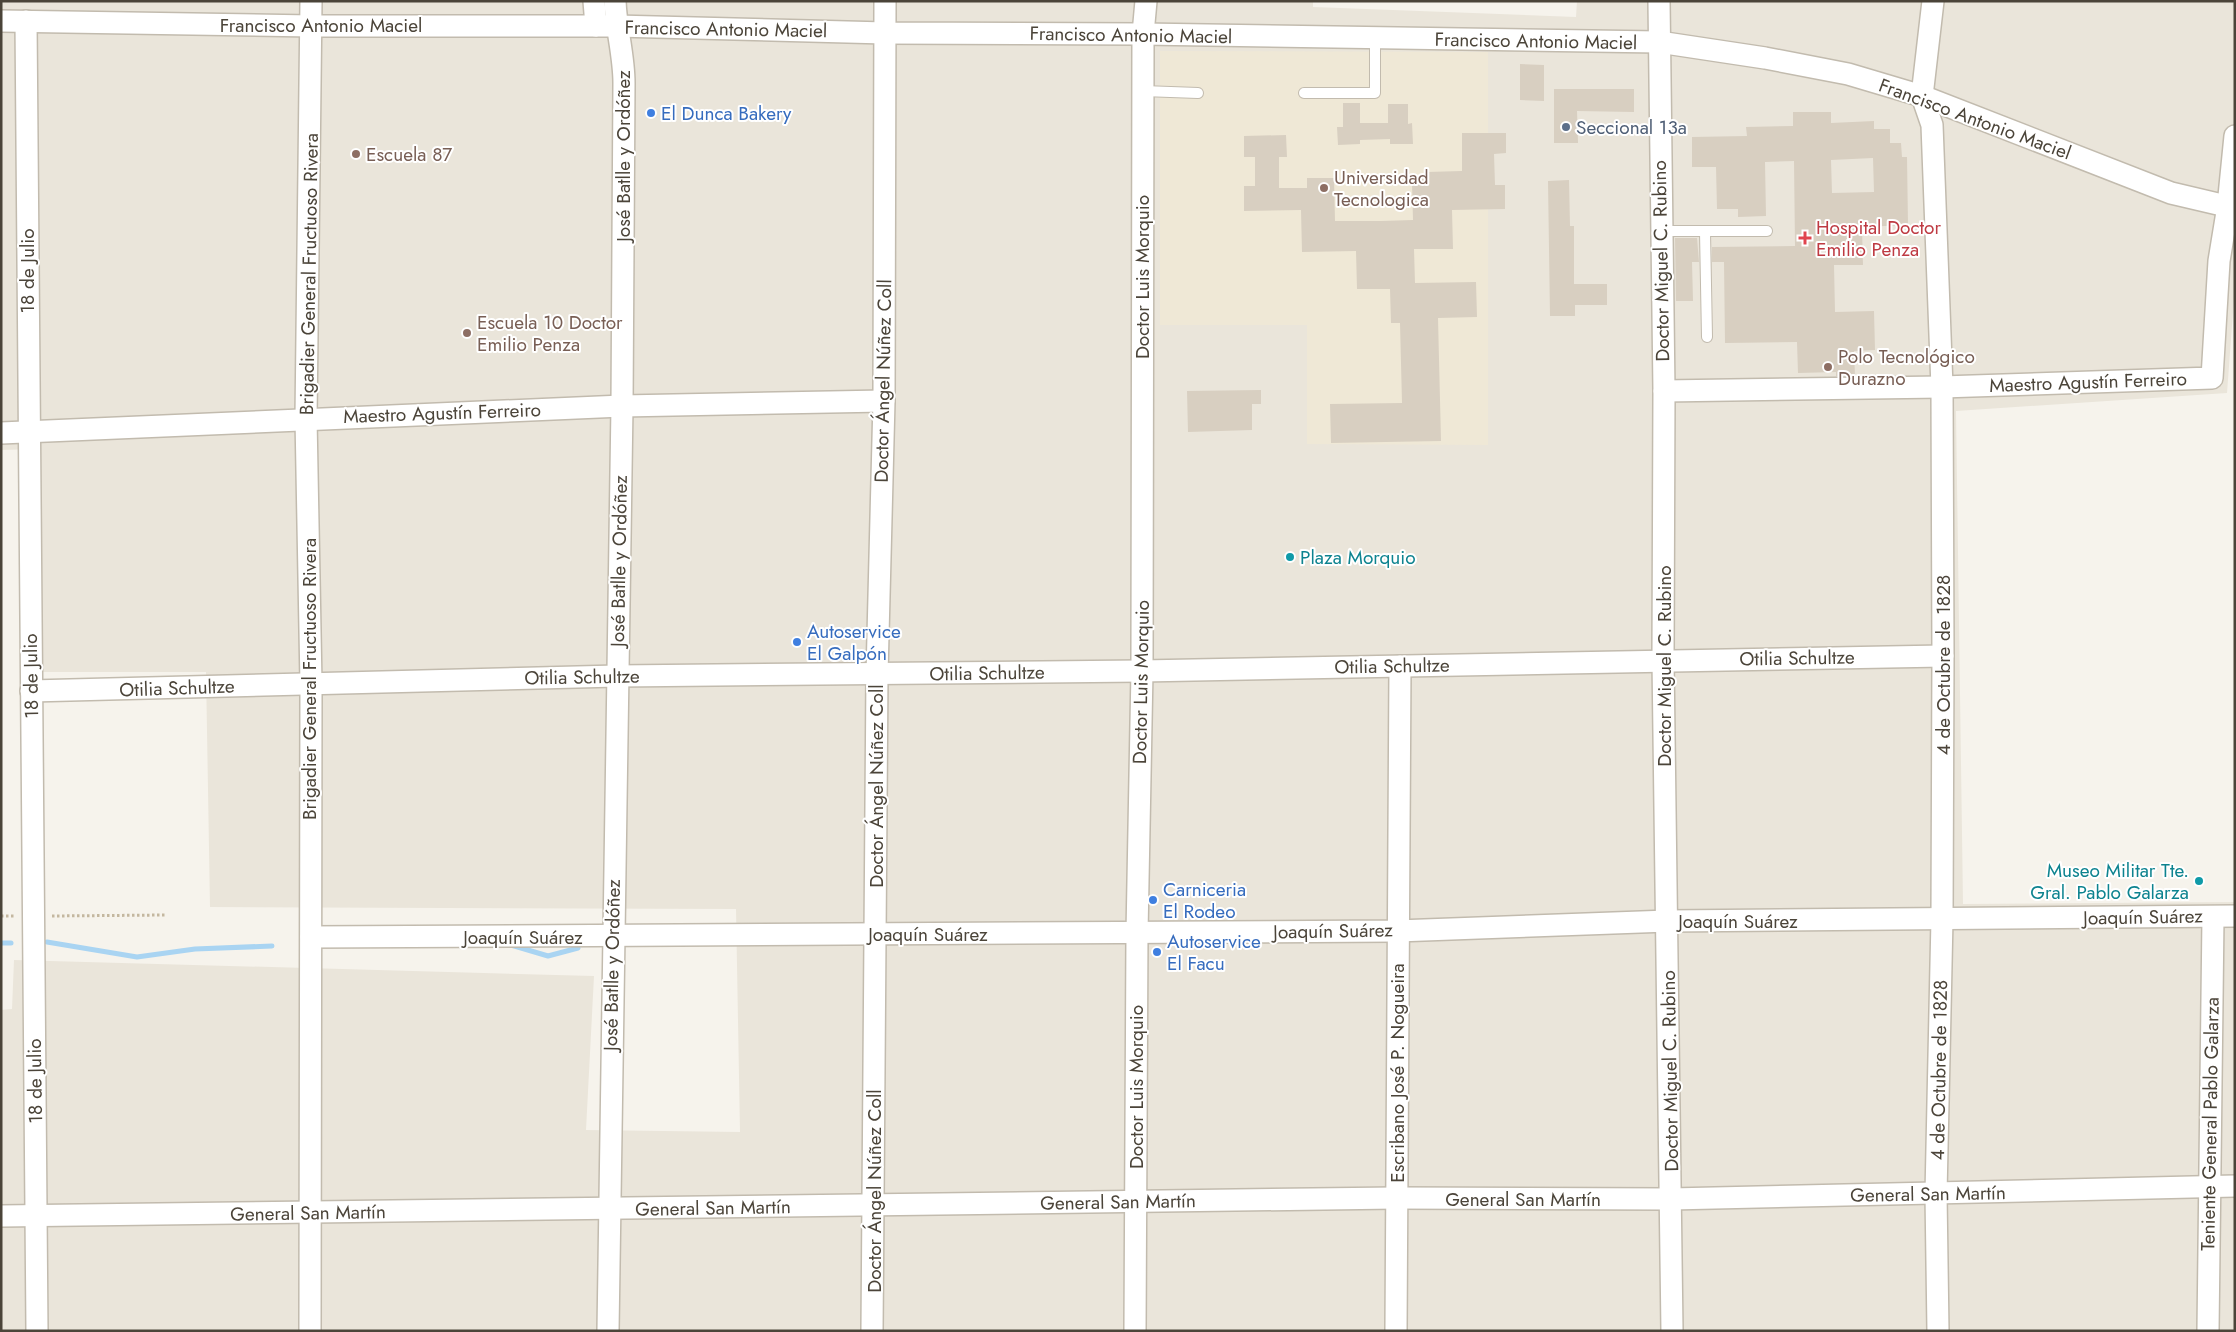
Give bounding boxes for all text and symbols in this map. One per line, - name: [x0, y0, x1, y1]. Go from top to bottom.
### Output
- street label: Francisco Antonio Maciel: [220, 12, 422, 39]
- street label: Francisco Antonio Maciel: [624, 14, 828, 44]
- street label: Francisco Antonio Maciel: [1029, 20, 1233, 50]
- street label: Francisco Antonio Maciel: [1434, 26, 1638, 56]
- street label: José Batlle y Ordóñez: [610, 70, 637, 245]
- street label: Francisco Antonio Maciel: [1875, 72, 2075, 166]
- place label: El Dunca Bakery: [661, 100, 792, 127]
- marker: El Dunca Bakery: [645, 107, 657, 119]
- place label: Seccional 13a: [1576, 114, 1687, 141]
- marker: Seccional 13a: [1560, 121, 1572, 133]
- street label: Brigadier General Fructuoso Rivera: [293, 133, 325, 415]
- place label: Escuela 87: [366, 141, 452, 168]
- marker: Escuela 87: [350, 148, 362, 160]
- street label: Doctor Miguel C. Rubino: [1646, 160, 1676, 362]
- place label: Universidad Tecnologica: [1334, 164, 1429, 213]
- marker: Universidad Tecnologica: [1318, 182, 1330, 194]
- street label: Doctor Luis Morquio: [1129, 195, 1156, 359]
- place label: Hospital Doctor Emilio Penza: [1816, 214, 1941, 263]
- street label: 18 de Julio: [14, 228, 41, 314]
- marker: Hospital Doctor Emilio Penza: [1798, 231, 1812, 245]
- street label: Doctor Ángel Núñez Coll: [868, 279, 898, 483]
- place label: Escuela 10 Doctor Emilio Penza: [477, 309, 623, 358]
- marker: Escuela 10 Doctor Emilio Penza: [461, 327, 473, 339]
- place label: Polo Tecnológico Durazno: [1838, 343, 1975, 392]
- marker: Polo Tecnológico Durazno: [1822, 361, 1834, 373]
- street label: Maestro Agustín Ferreiro: [1989, 365, 2187, 399]
- street label: Maestro Agustín Ferreiro: [343, 396, 541, 430]
- street label: José Batlle y Ordóñez: [604, 475, 634, 650]
- street label: Brigadier General Fructuoso Rivera: [296, 538, 323, 820]
- place label: Plaza Morquio: [1300, 544, 1416, 571]
- marker: Plaza Morquio: [1284, 551, 1296, 563]
- street label: Doctor Miguel C. Rubino: [1651, 565, 1678, 767]
- street label: 4 de Octubre de 1828: [1930, 575, 1957, 755]
- street label: Doctor Luis Morquio: [1126, 600, 1156, 764]
- place label: Autoservice El Galpón: [807, 618, 901, 667]
- street label: 18 de Julio: [17, 633, 45, 719]
- marker: Autoservice El Galpón: [791, 636, 803, 648]
- street label: Otilia Schultze: [1739, 643, 1855, 673]
- street label: Otilia Schultze: [1334, 651, 1450, 681]
- street label: Otilia Schultze: [929, 658, 1045, 688]
- street label: Otilia Schultze: [524, 662, 640, 692]
- street label: Otilia Schultze: [119, 672, 235, 704]
- street label: Doctor Ángel Núñez Coll: [863, 684, 890, 888]
- place label: Museo Militar Tte. Gral. Pablo Galarza: [2030, 857, 2189, 906]
- marker: Museo Militar Tte. Gral. Pablo Galarza: [2193, 875, 2205, 887]
- place label: Carniceria El Rodeo: [1163, 876, 1246, 925]
- street label: José Batlle y Ordóñez: [597, 879, 627, 1054]
- marker: Carniceria El Rodeo: [1147, 894, 1159, 906]
- street label: Joaquín Suárez: [2080, 902, 2203, 932]
- street label: Joaquín Suárez: [1675, 908, 1798, 935]
- street label: Joaquín Suárez: [1270, 916, 1393, 946]
- street label: Joaquín Suárez: [865, 921, 988, 948]
- street label: Joaquín Suárez: [460, 924, 583, 951]
- place label: Autoservice El Facu: [1167, 928, 1261, 977]
- marker: Autoservice El Facu: [1151, 946, 1163, 958]
- street label: Escribano José P. Nogueira: [1384, 963, 1411, 1183]
- street label: Doctor Miguel C. Rubino: [1655, 970, 1685, 1172]
- street label: 4 de Octubre de 1828: [1924, 979, 1954, 1161]
- street label: Teniente General Pablo Galarza: [2194, 997, 2226, 1251]
- street label: Doctor Luis Morquio: [1123, 1005, 1150, 1169]
- street label: 18 de Julio: [21, 1038, 49, 1124]
- street label: Doctor Ángel Núñez Coll: [861, 1089, 888, 1293]
- street label: General San Martín: [1850, 1179, 2006, 1209]
- street label: General San Martín: [1445, 1186, 1601, 1213]
- street label: General San Martín: [1040, 1187, 1196, 1217]
- street label: General San Martín: [635, 1193, 791, 1223]
- street label: General San Martín: [230, 1198, 386, 1228]

